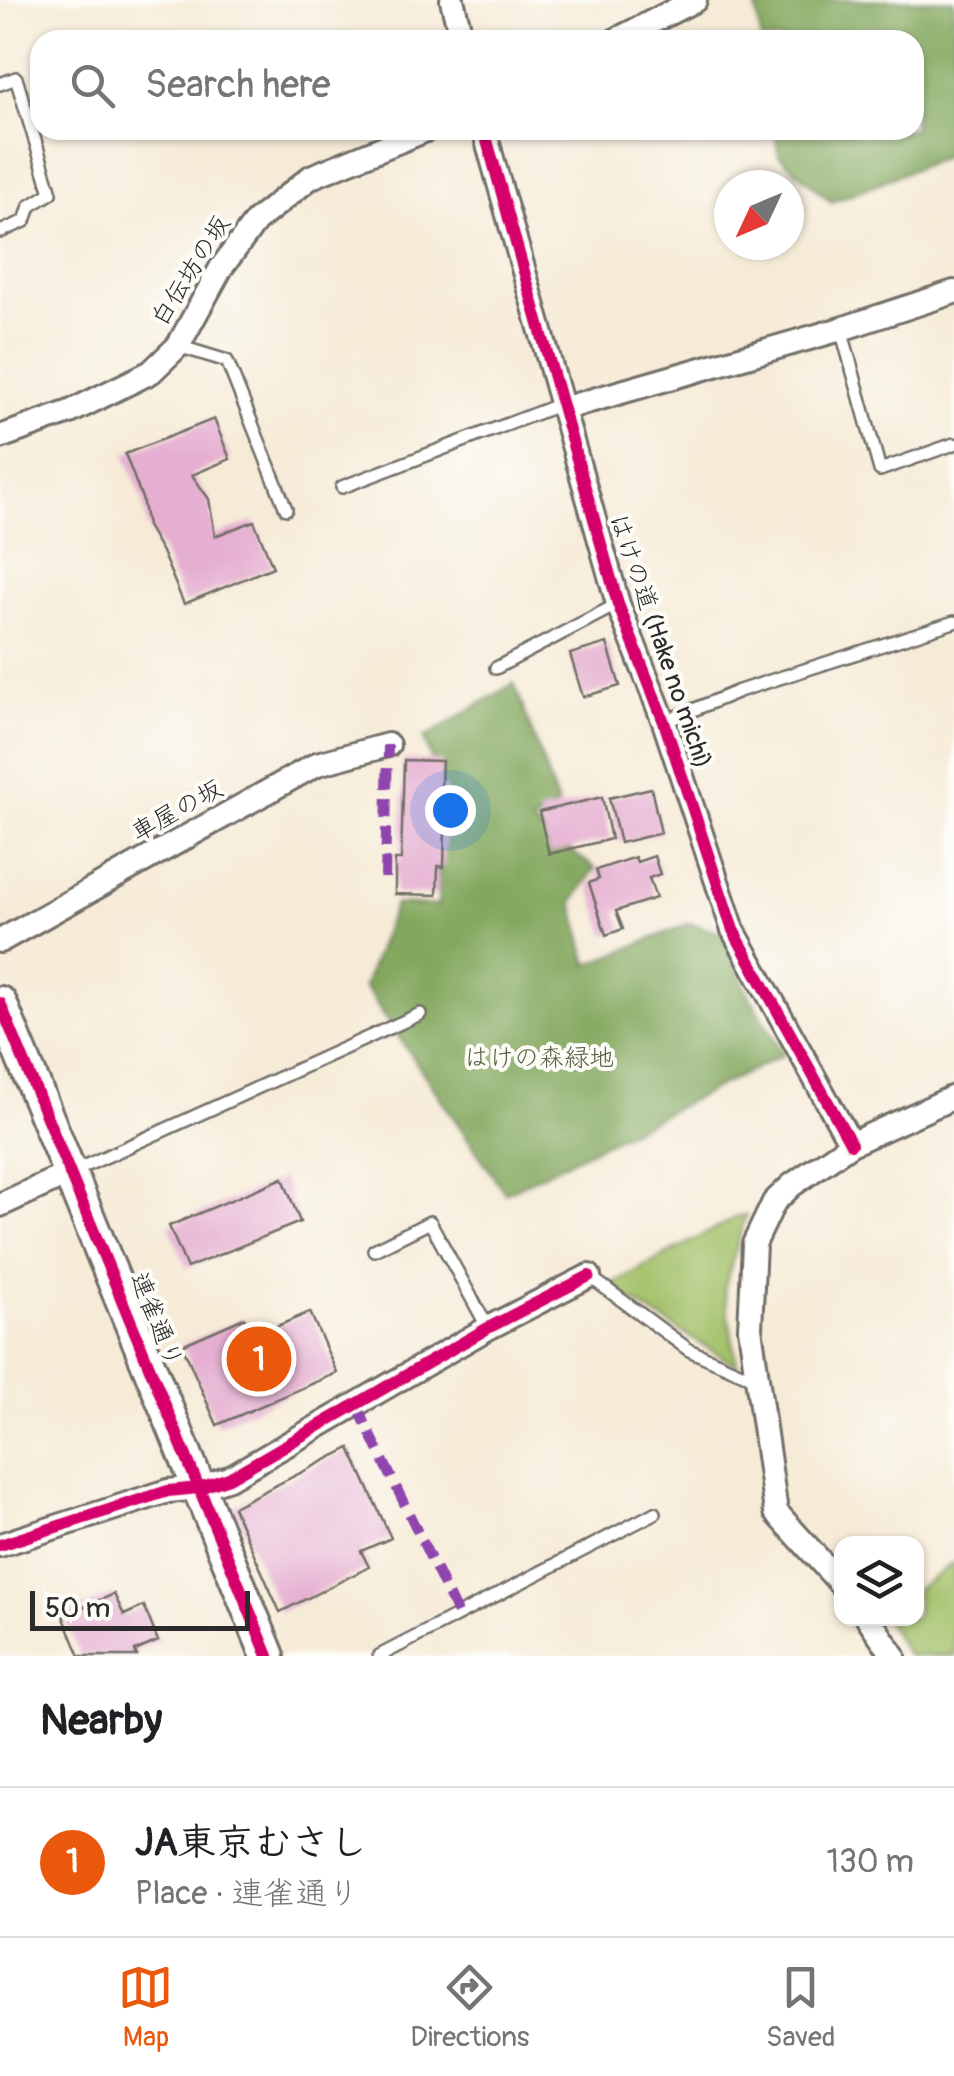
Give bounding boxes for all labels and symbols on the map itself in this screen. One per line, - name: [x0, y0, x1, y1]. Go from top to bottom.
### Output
- north arrow: [714, 170, 804, 260]
- street label: 白伝坊の坂: [145, 210, 237, 332]
- street label: はけの道 (Hake no michi): [602, 510, 718, 772]
- street label: 車屋の坂: [126, 773, 228, 849]
- your location: [425, 785, 476, 836]
- park label: はけの森緑地: [464, 1043, 614, 1074]
- street label: 連雀通り: [123, 1268, 189, 1372]
- pin: 1: [226, 1322, 292, 1396]
- scale bar: [30, 1586, 250, 1630]

